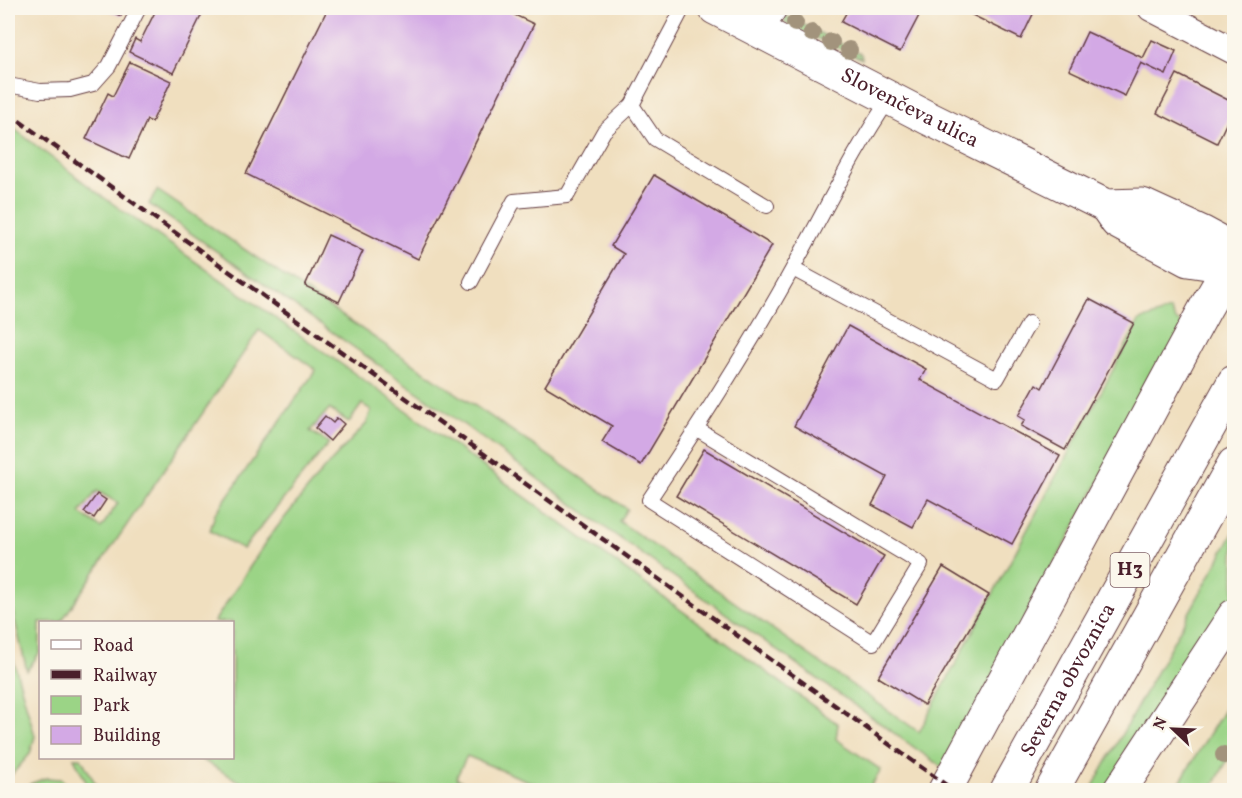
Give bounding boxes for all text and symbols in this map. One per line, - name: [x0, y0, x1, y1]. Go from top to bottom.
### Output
- street label: Slovenčeva ulica: [836, 61, 984, 155]
- road number: H3: [1110, 553, 1150, 587]
- street label: Severna obvoznica: [1014, 598, 1123, 762]
- legend: [39, 621, 234, 759]
- text: Road: [93, 634, 134, 659]
- text: Railway: [93, 664, 157, 689]
- text: Park: [93, 694, 130, 719]
- north arrow: [1143, 699, 1203, 759]
- text: N: [1149, 714, 1174, 734]
- text: Building: [93, 724, 161, 749]

